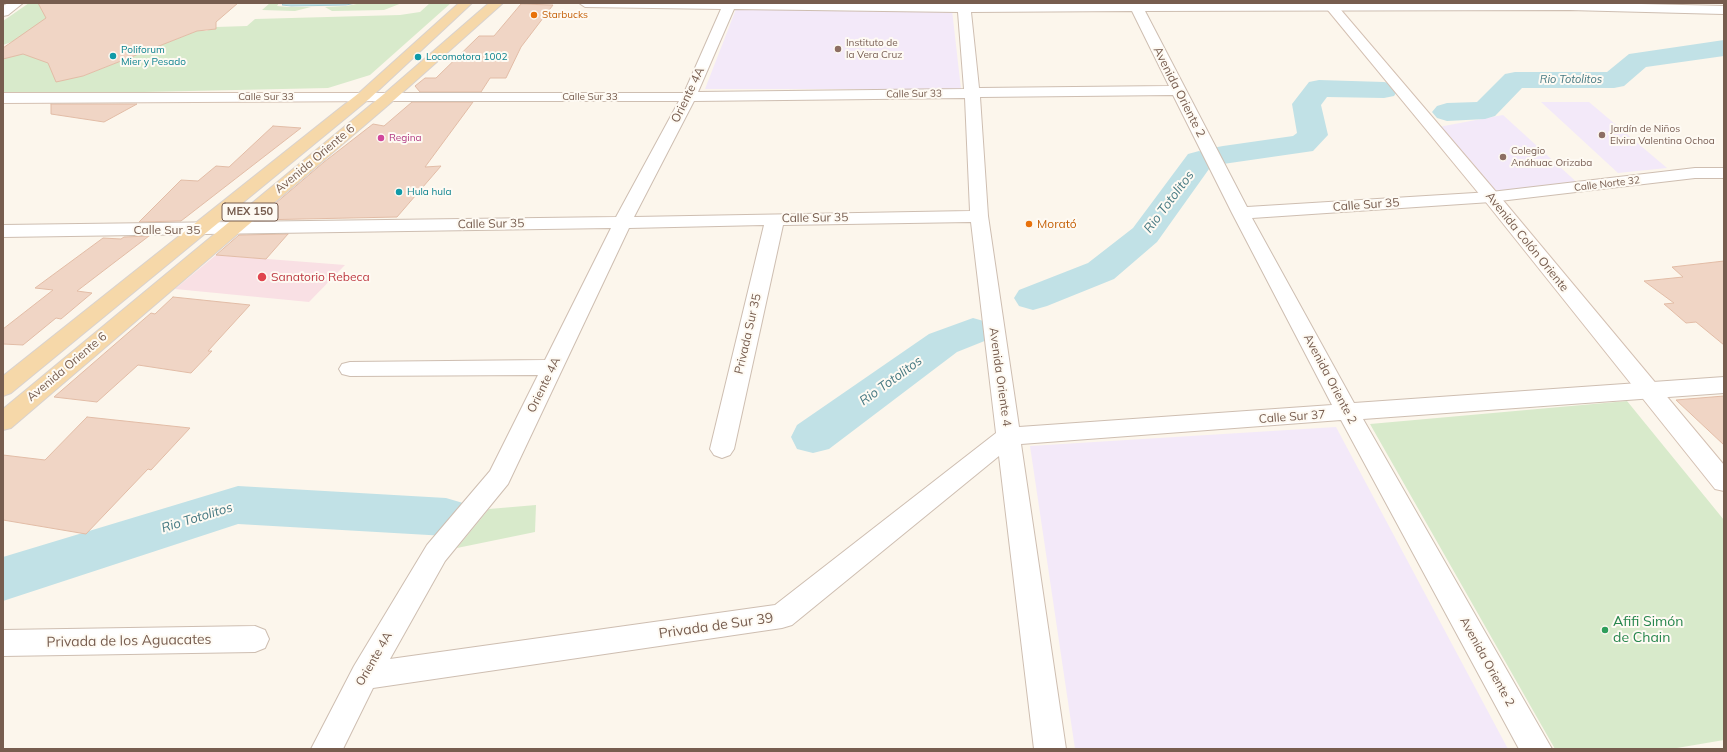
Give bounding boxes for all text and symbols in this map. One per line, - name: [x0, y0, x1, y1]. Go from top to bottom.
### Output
- place label: Starbucks: [542, 9, 588, 21]
- marker: Starbucks: [529, 10, 539, 20]
- place label: Instituto de la Vera Cruz: [846, 37, 902, 60]
- place label: Poliforum Mier y Pesado: [121, 44, 186, 68]
- marker: Instituto de la Vera Cruz: [833, 44, 843, 54]
- street label: Avenida Oriente 2: [1150, 44, 1208, 140]
- marker: Poliforum Mier y Pesado: [108, 51, 118, 61]
- place label: Locomotora 1002: [426, 51, 507, 63]
- marker: Locomotora 1002: [413, 52, 423, 62]
- street label: Oriente 4A: [668, 65, 708, 125]
- water label: Rio Totolitos: [1540, 73, 1602, 87]
- street label: Calle Sur 33: [886, 88, 942, 100]
- street label: Calle Sur 33: [238, 91, 294, 103]
- street label: Calle Sur 33: [562, 91, 618, 103]
- street label: Avenida Oriente 6: [272, 121, 358, 197]
- place label: Jardín de Niños Elvira Valentina Ochoa: [1610, 123, 1715, 146]
- marker: Jardín de Niños Elvira Valentina Ochoa: [1597, 130, 1607, 140]
- place label: Regina: [389, 132, 422, 144]
- marker: Regina: [376, 133, 386, 143]
- place label: Colegio Anáhuac Orizaba: [1511, 145, 1592, 168]
- marker: Colegio Anáhuac Orizaba: [1498, 152, 1508, 162]
- water label: Rio Totolitos: [1141, 168, 1197, 236]
- street label: Calle Norte 32: [1573, 174, 1641, 194]
- place label: Hula hula: [407, 186, 451, 198]
- marker: Hula hula: [394, 187, 404, 197]
- street label: Avenida Colón Oriente: [1482, 189, 1572, 295]
- street label: Calle Sur 35: [1332, 195, 1400, 215]
- road number: MEX 150: [222, 203, 278, 221]
- street label: Calle Sur 35: [781, 210, 849, 226]
- street label: Calle Sur 35: [457, 216, 525, 232]
- place label: Morató: [1037, 217, 1077, 231]
- marker: Morató: [1024, 219, 1034, 229]
- street label: Calle Sur 35: [134, 223, 200, 237]
- place label: Sanatorio Rebeca: [271, 270, 370, 284]
- marker: Sanatorio Rebeca: [256, 271, 268, 283]
- street label: Privada Sur 35: [732, 292, 764, 376]
- street label: Avenida Oriente 4: [986, 327, 1014, 427]
- street label: Avenida Oriente 6: [24, 329, 110, 405]
- street label: Avenida Oriente 2: [1300, 332, 1360, 426]
- water label: Rio Totolitos: [857, 353, 925, 409]
- street label: Oriente 4A: [524, 355, 564, 415]
- street label: Calle Sur 37: [1258, 407, 1326, 427]
- water label: Rio Totolitos: [160, 500, 234, 536]
- street label: Privada de Sur 39: [658, 610, 774, 642]
- place label: Afifi Simón de Chain: [1613, 614, 1683, 646]
- street label: Avenida Oriente 2: [1457, 615, 1517, 709]
- marker: Afifi Simón de Chain: [1600, 625, 1610, 635]
- street label: Oriente 4A: [353, 629, 395, 689]
- street label: Privada de los Aguacates: [46, 631, 212, 651]

